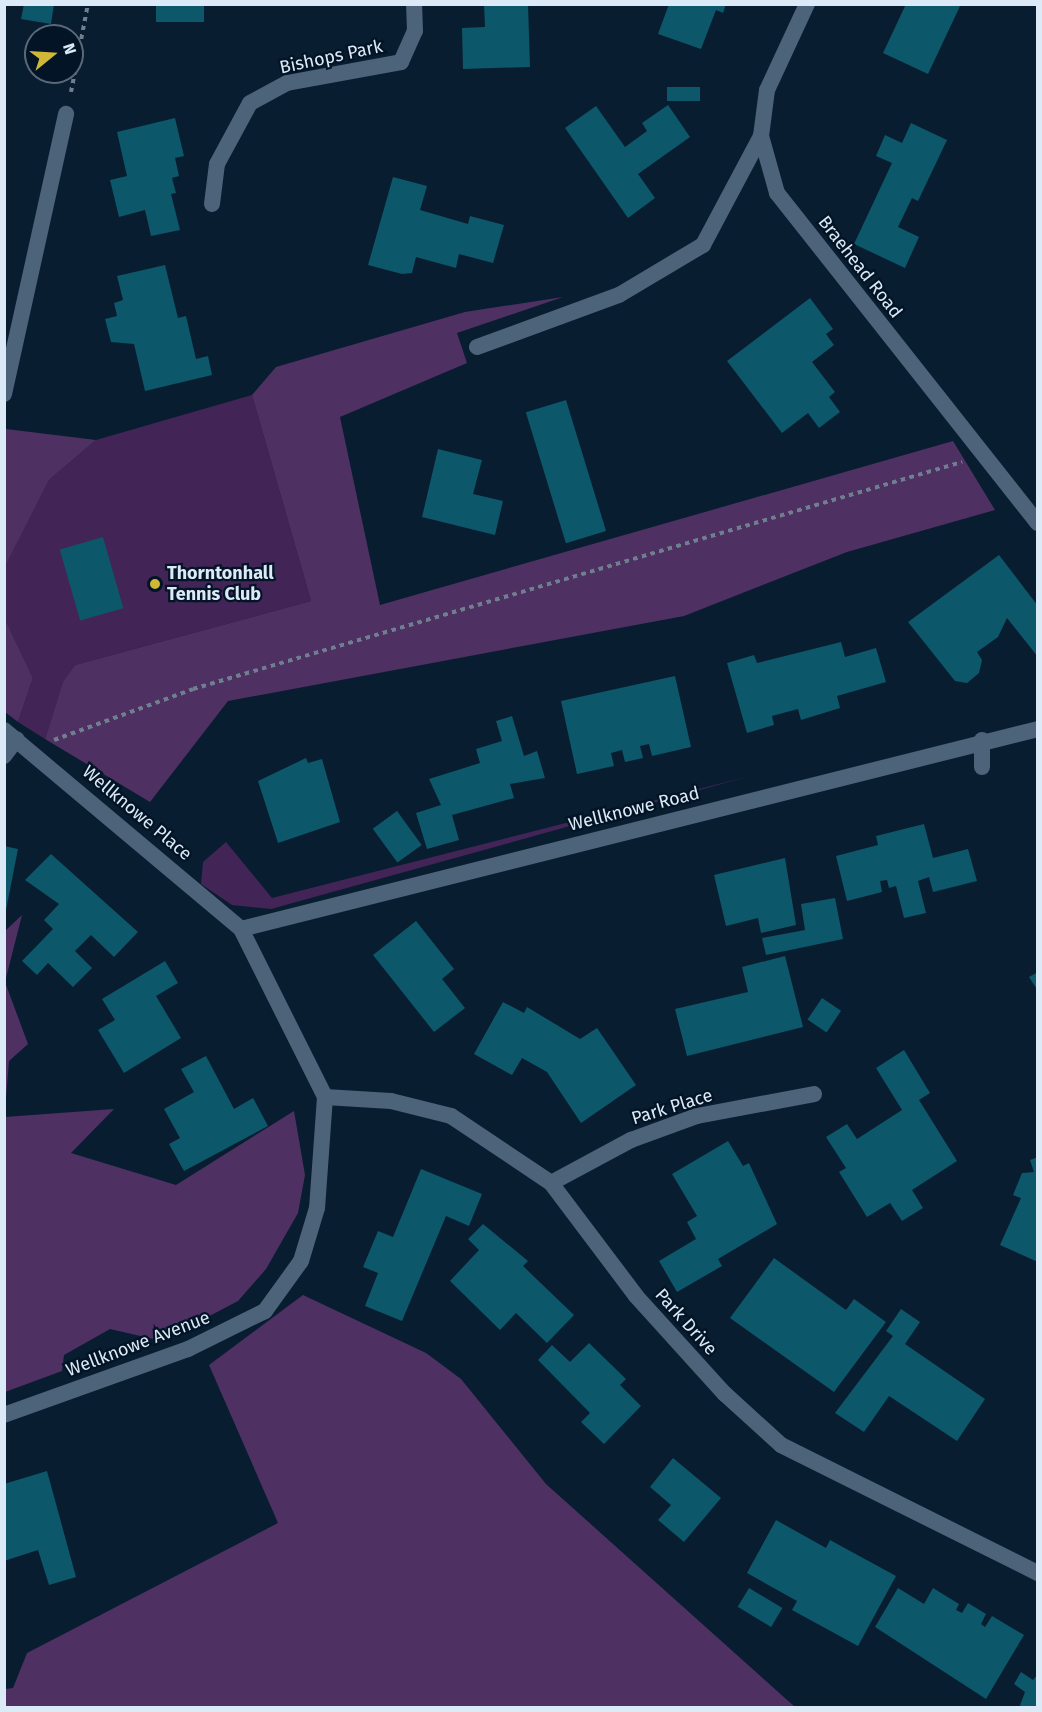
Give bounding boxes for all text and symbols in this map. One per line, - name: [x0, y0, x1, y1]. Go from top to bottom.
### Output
- north arrow: [24, 24, 84, 84]
- street label: Bishops Park: [278, 36, 384, 78]
- text: N: [59, 41, 80, 57]
- street label: Braehead Road: [813, 212, 907, 322]
- place label: Thorntonhall Tennis Club: [167, 563, 274, 606]
- marker: Thorntonhall Tennis Club: [148, 577, 162, 591]
- street label: Wellknowe Place: [78, 761, 196, 865]
- street label: Wellknowe Road: [566, 782, 702, 836]
- street label: Park Place: [629, 1084, 715, 1130]
- street label: Park Drive: [650, 1284, 722, 1360]
- street label: Wellknowe Avenue: [63, 1307, 213, 1381]

